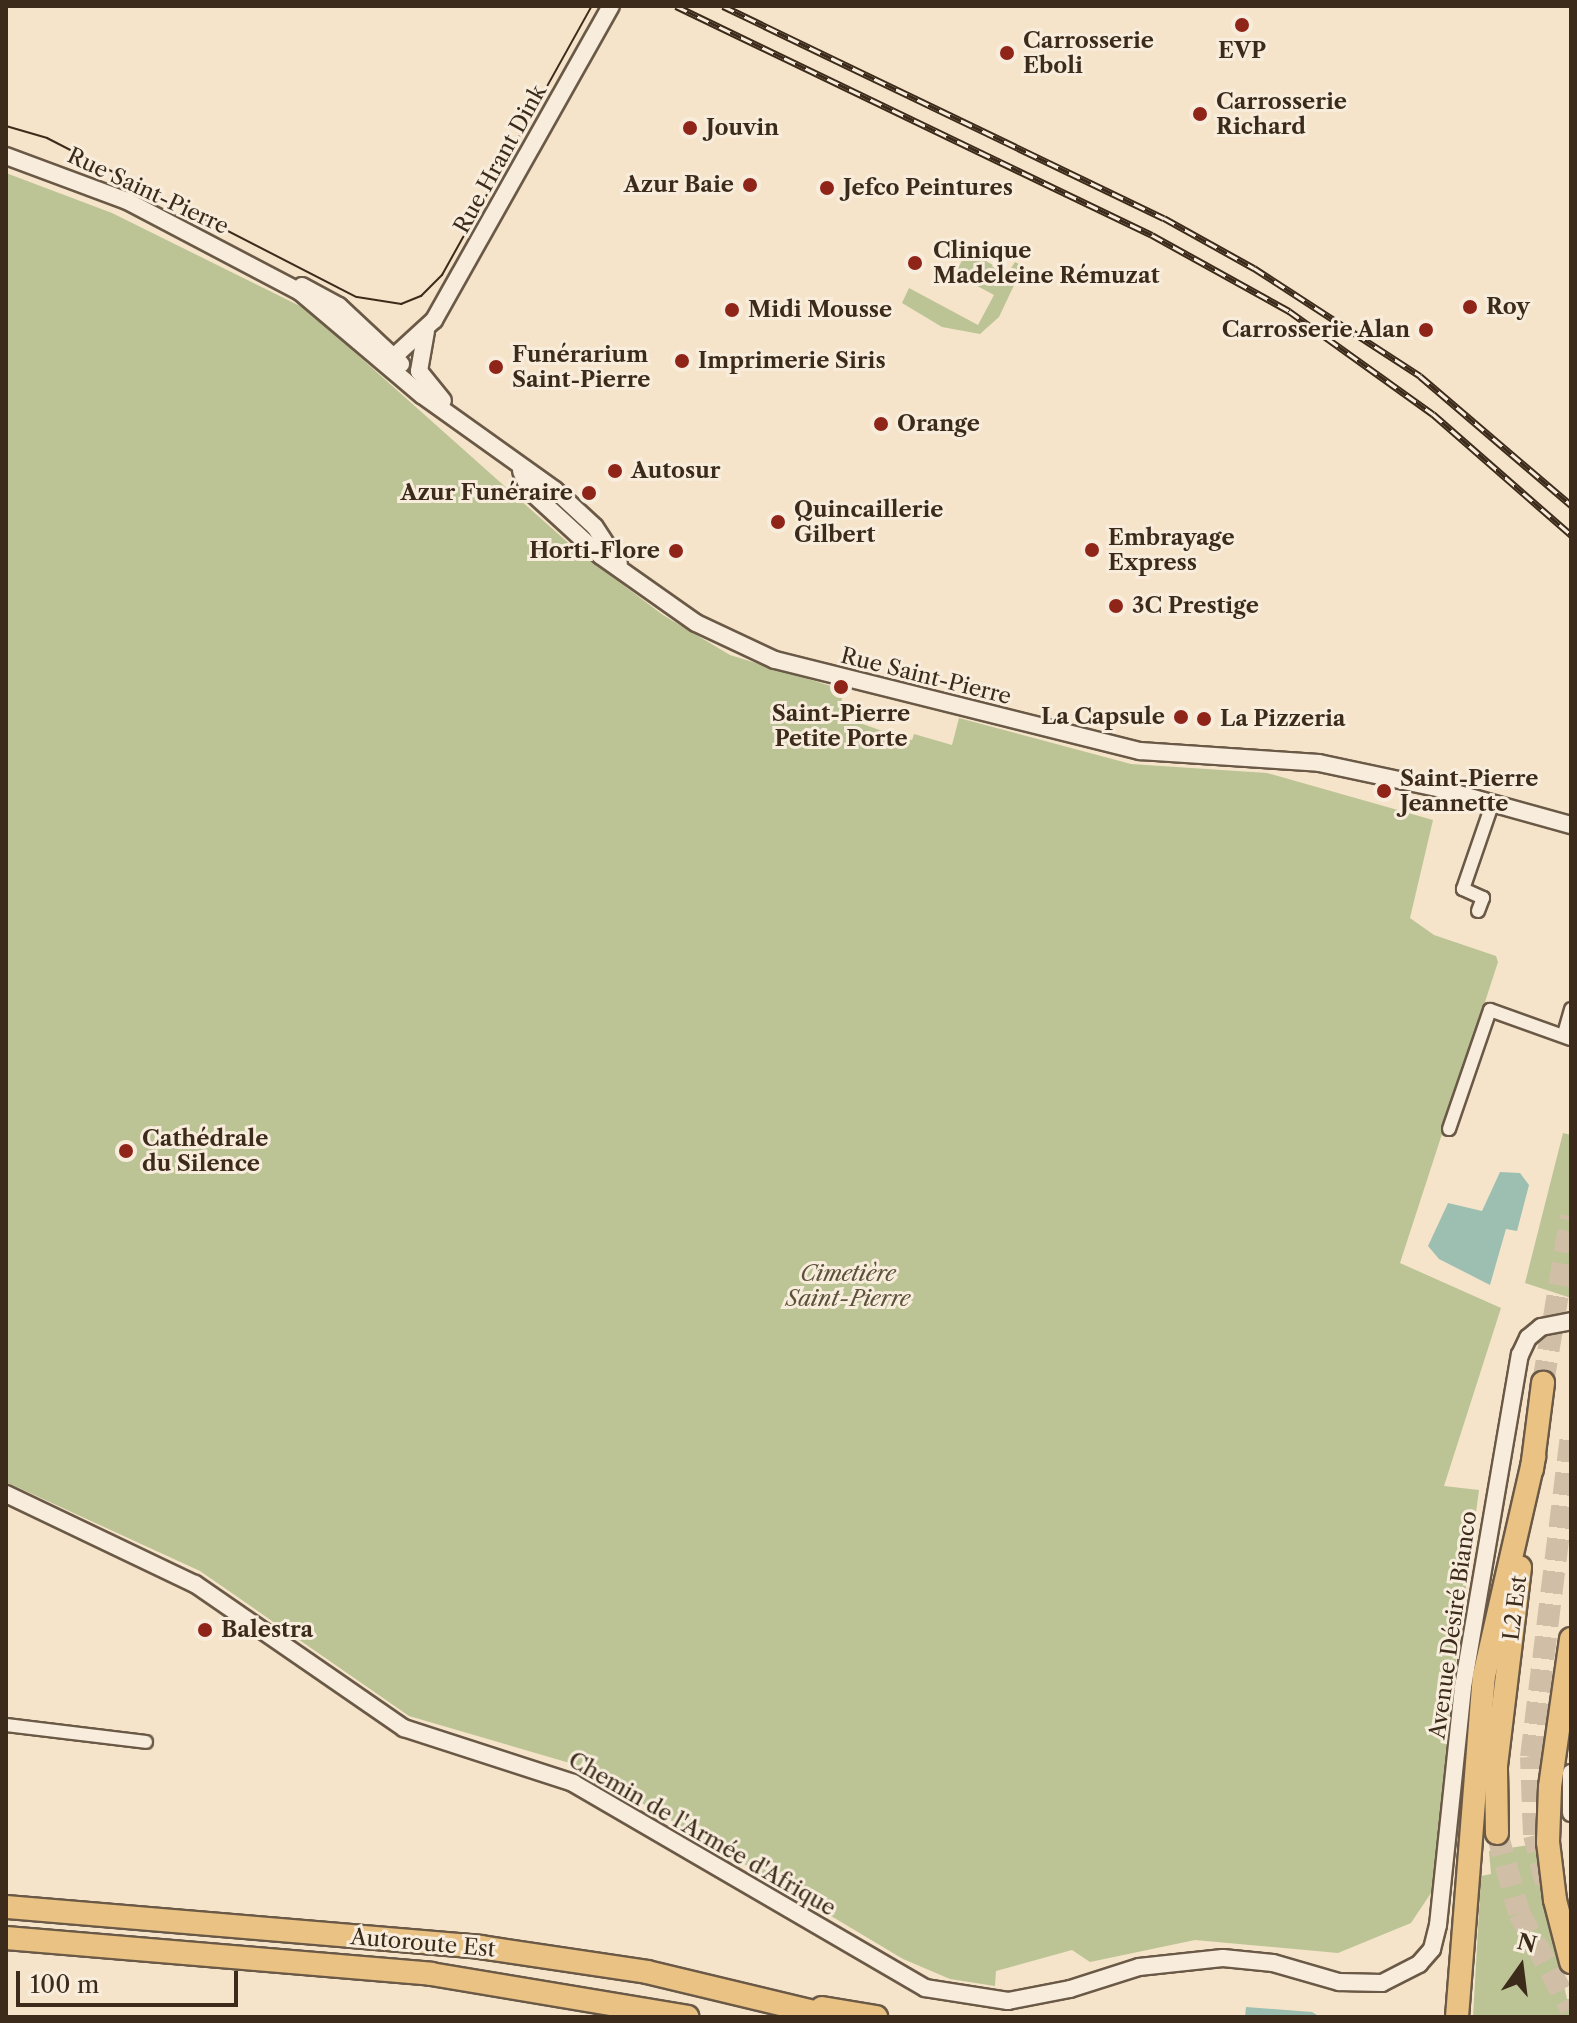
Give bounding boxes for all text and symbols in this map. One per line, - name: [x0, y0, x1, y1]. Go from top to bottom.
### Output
- marker: EVP: [1233, 16, 1251, 34]
- place label: Carrosserie Eboli: [1023, 27, 1154, 78]
- place label: EVP: [1218, 38, 1266, 64]
- marker: Carrosserie Eboli: [998, 44, 1016, 62]
- street label: Rue Hrant Dink: [448, 80, 552, 238]
- place label: Carrosserie Richard: [1216, 88, 1347, 140]
- marker: Carrosserie Richard: [1191, 105, 1209, 123]
- place label: Jouvin: [706, 115, 779, 141]
- marker: Jouvin: [681, 119, 699, 137]
- street label: Rue Saint-Pierre: [63, 142, 233, 240]
- place label: Azur Baie: [624, 172, 734, 198]
- place label: Jefco Peintures: [843, 175, 1013, 201]
- marker: Azur Baie: [741, 176, 759, 194]
- marker: Jefco Peintures: [818, 179, 836, 197]
- place label: Clinique Madeleine Rémuzat: [933, 237, 1160, 288]
- marker: Clinique Madeleine Rémuzat: [904, 252, 926, 274]
- place label: Roy: [1486, 294, 1530, 320]
- place label: Midi Mousse: [748, 297, 892, 323]
- marker: Roy: [1461, 298, 1479, 316]
- marker: Midi Mousse: [723, 301, 741, 319]
- place label: Carrosserie Alan: [1221, 317, 1410, 343]
- marker: Carrosserie Alan: [1417, 321, 1435, 339]
- place label: Funérarium Saint-Pierre: [512, 341, 650, 392]
- place label: Imprimerie Siris: [698, 348, 886, 374]
- marker: Imprimerie Siris: [673, 352, 691, 370]
- marker: Funérarium Saint-Pierre: [487, 358, 505, 376]
- place label: Orange: [897, 411, 980, 437]
- marker: Orange: [872, 415, 890, 433]
- place label: Autosur: [631, 458, 721, 484]
- marker: Autosur: [606, 462, 624, 480]
- place label: Azur Funéraire: [400, 480, 573, 506]
- marker: Azur Funéraire: [580, 484, 598, 502]
- place label: Quincaillerie Gilbert: [794, 496, 944, 548]
- marker: Quincaillerie Gilbert: [769, 513, 787, 531]
- place label: Embrayage Express: [1108, 524, 1235, 576]
- place label: Horti-Flore: [529, 538, 660, 564]
- marker: Embrayage Express: [1083, 541, 1101, 559]
- marker: Horti-Flore: [667, 542, 685, 560]
- place label: 3C Prestige: [1132, 593, 1259, 619]
- marker: 3C Prestige: [1107, 597, 1125, 615]
- street label: Rue Saint-Pierre: [838, 642, 1014, 710]
- marker: Saint-Pierre Petite Porte: [832, 678, 850, 696]
- place label: Saint-Pierre Petite Porte: [772, 700, 910, 752]
- place label: La Capsule: [1041, 704, 1165, 730]
- place label: La Pizzeria: [1220, 706, 1346, 732]
- marker: La Capsule: [1172, 708, 1190, 726]
- marker: La Pizzeria: [1195, 710, 1213, 728]
- place label: Saint-Pierre Jeannette: [1400, 765, 1538, 816]
- marker: Saint-Pierre Jeannette: [1375, 782, 1393, 800]
- place label: Cathédrale du Silence: [142, 1125, 268, 1176]
- marker: Cathédrale du Silence: [117, 1142, 135, 1160]
- park label: Cimetière Saint-Pierre: [786, 1260, 910, 1312]
- street label: Avenue Désiré Bianco: [1424, 1509, 1482, 1741]
- street label: L2 Est: [1498, 1574, 1532, 1642]
- place label: Balestra: [221, 1617, 313, 1643]
- marker: Balestra: [196, 1621, 214, 1639]
- street label: Chemin de l'Armée d'Afrique: [564, 1747, 840, 1921]
- street label: Autoroute Est: [350, 1924, 496, 1962]
- north arrow: [1481, 1927, 1561, 2007]
- text: N: [1514, 1928, 1539, 1959]
- scale bar: [20, 1955, 242, 2005]
- text: 100 m: [30, 1970, 99, 1999]

